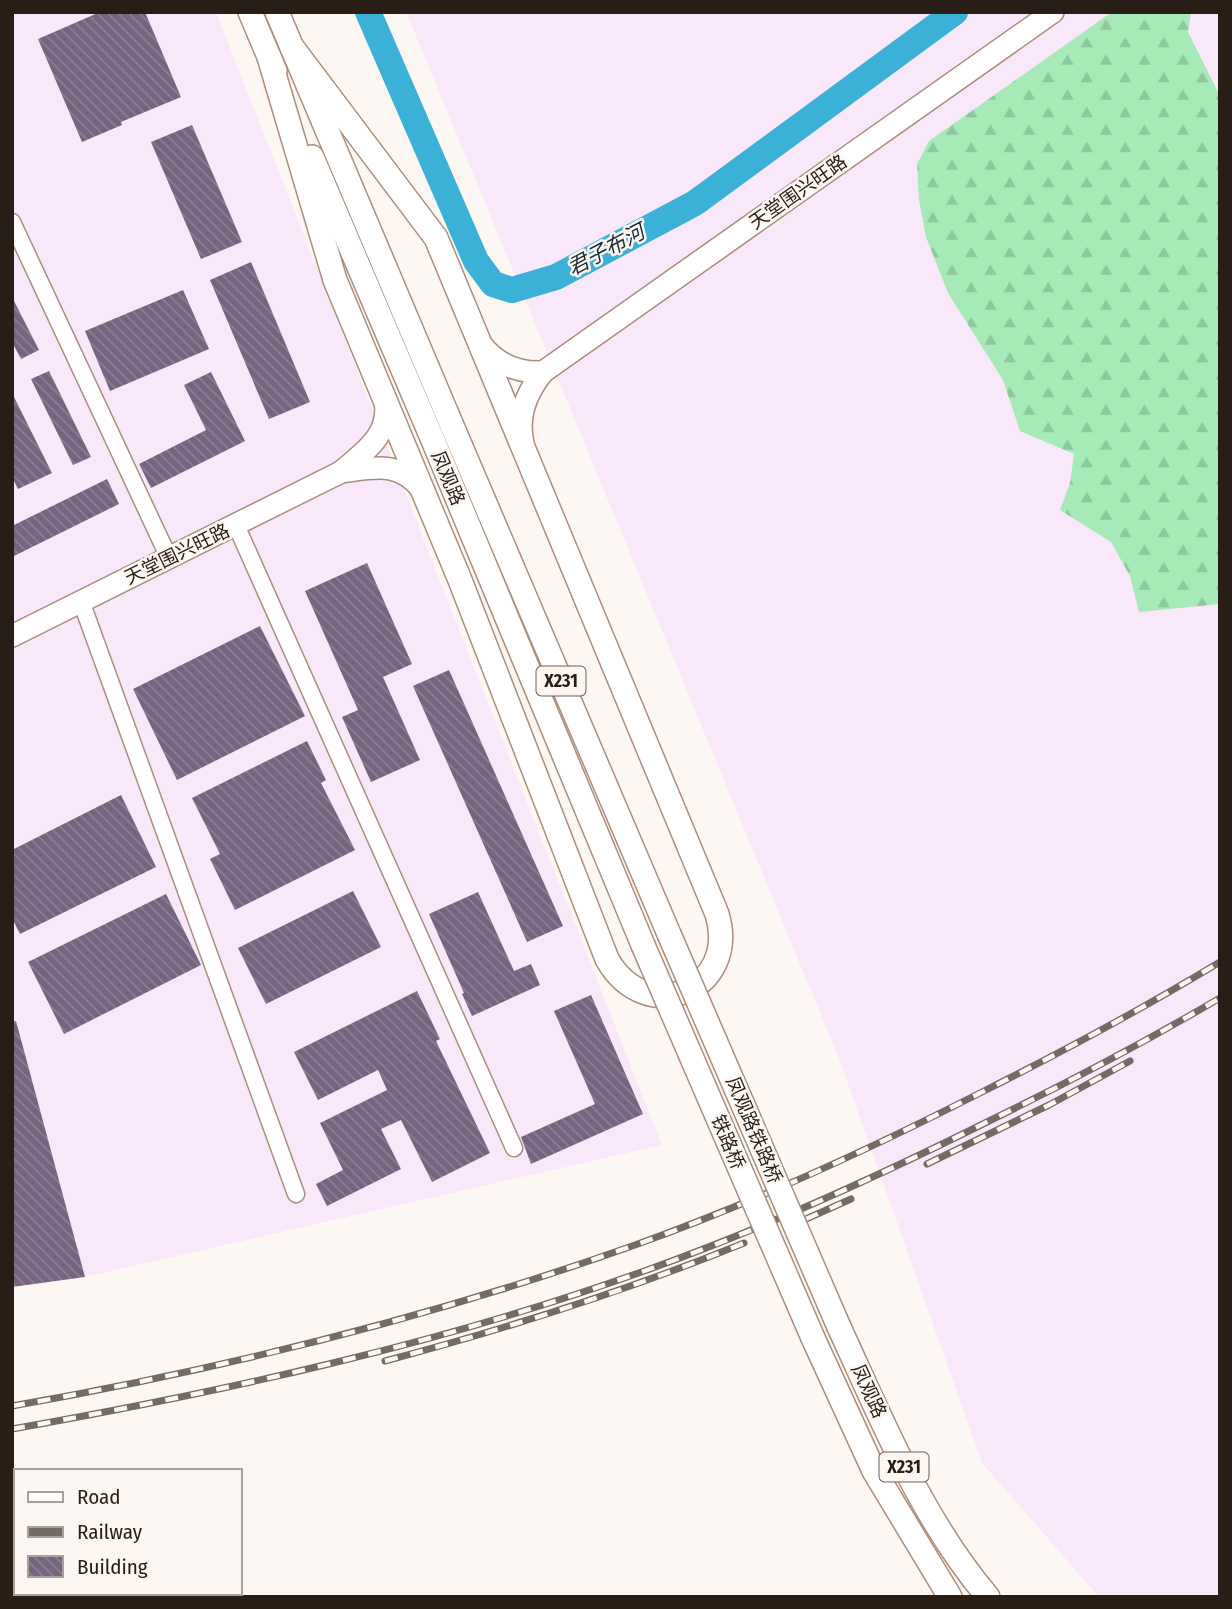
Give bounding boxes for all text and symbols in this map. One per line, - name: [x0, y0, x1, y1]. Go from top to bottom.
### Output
- street label: 天堂围兴旺路: [745, 150, 851, 234]
- water label: 君子布河: [563, 217, 653, 281]
- street label: 凤观路: [426, 447, 470, 509]
- street label: 天堂围兴旺路: [121, 519, 233, 589]
- road number: X231: [536, 666, 586, 696]
- street label: 凤观路铁路桥: [721, 1073, 787, 1187]
- street label: 铁路桥: [706, 1111, 750, 1173]
- street label: 凤观路: [847, 1360, 891, 1422]
- road number: X231: [880, 1452, 928, 1482]
- legend: [14, 1469, 242, 1595]
- text: Road: [77, 1484, 121, 1510]
- text: Railway: [77, 1519, 143, 1545]
- text: Building: [77, 1554, 148, 1580]

